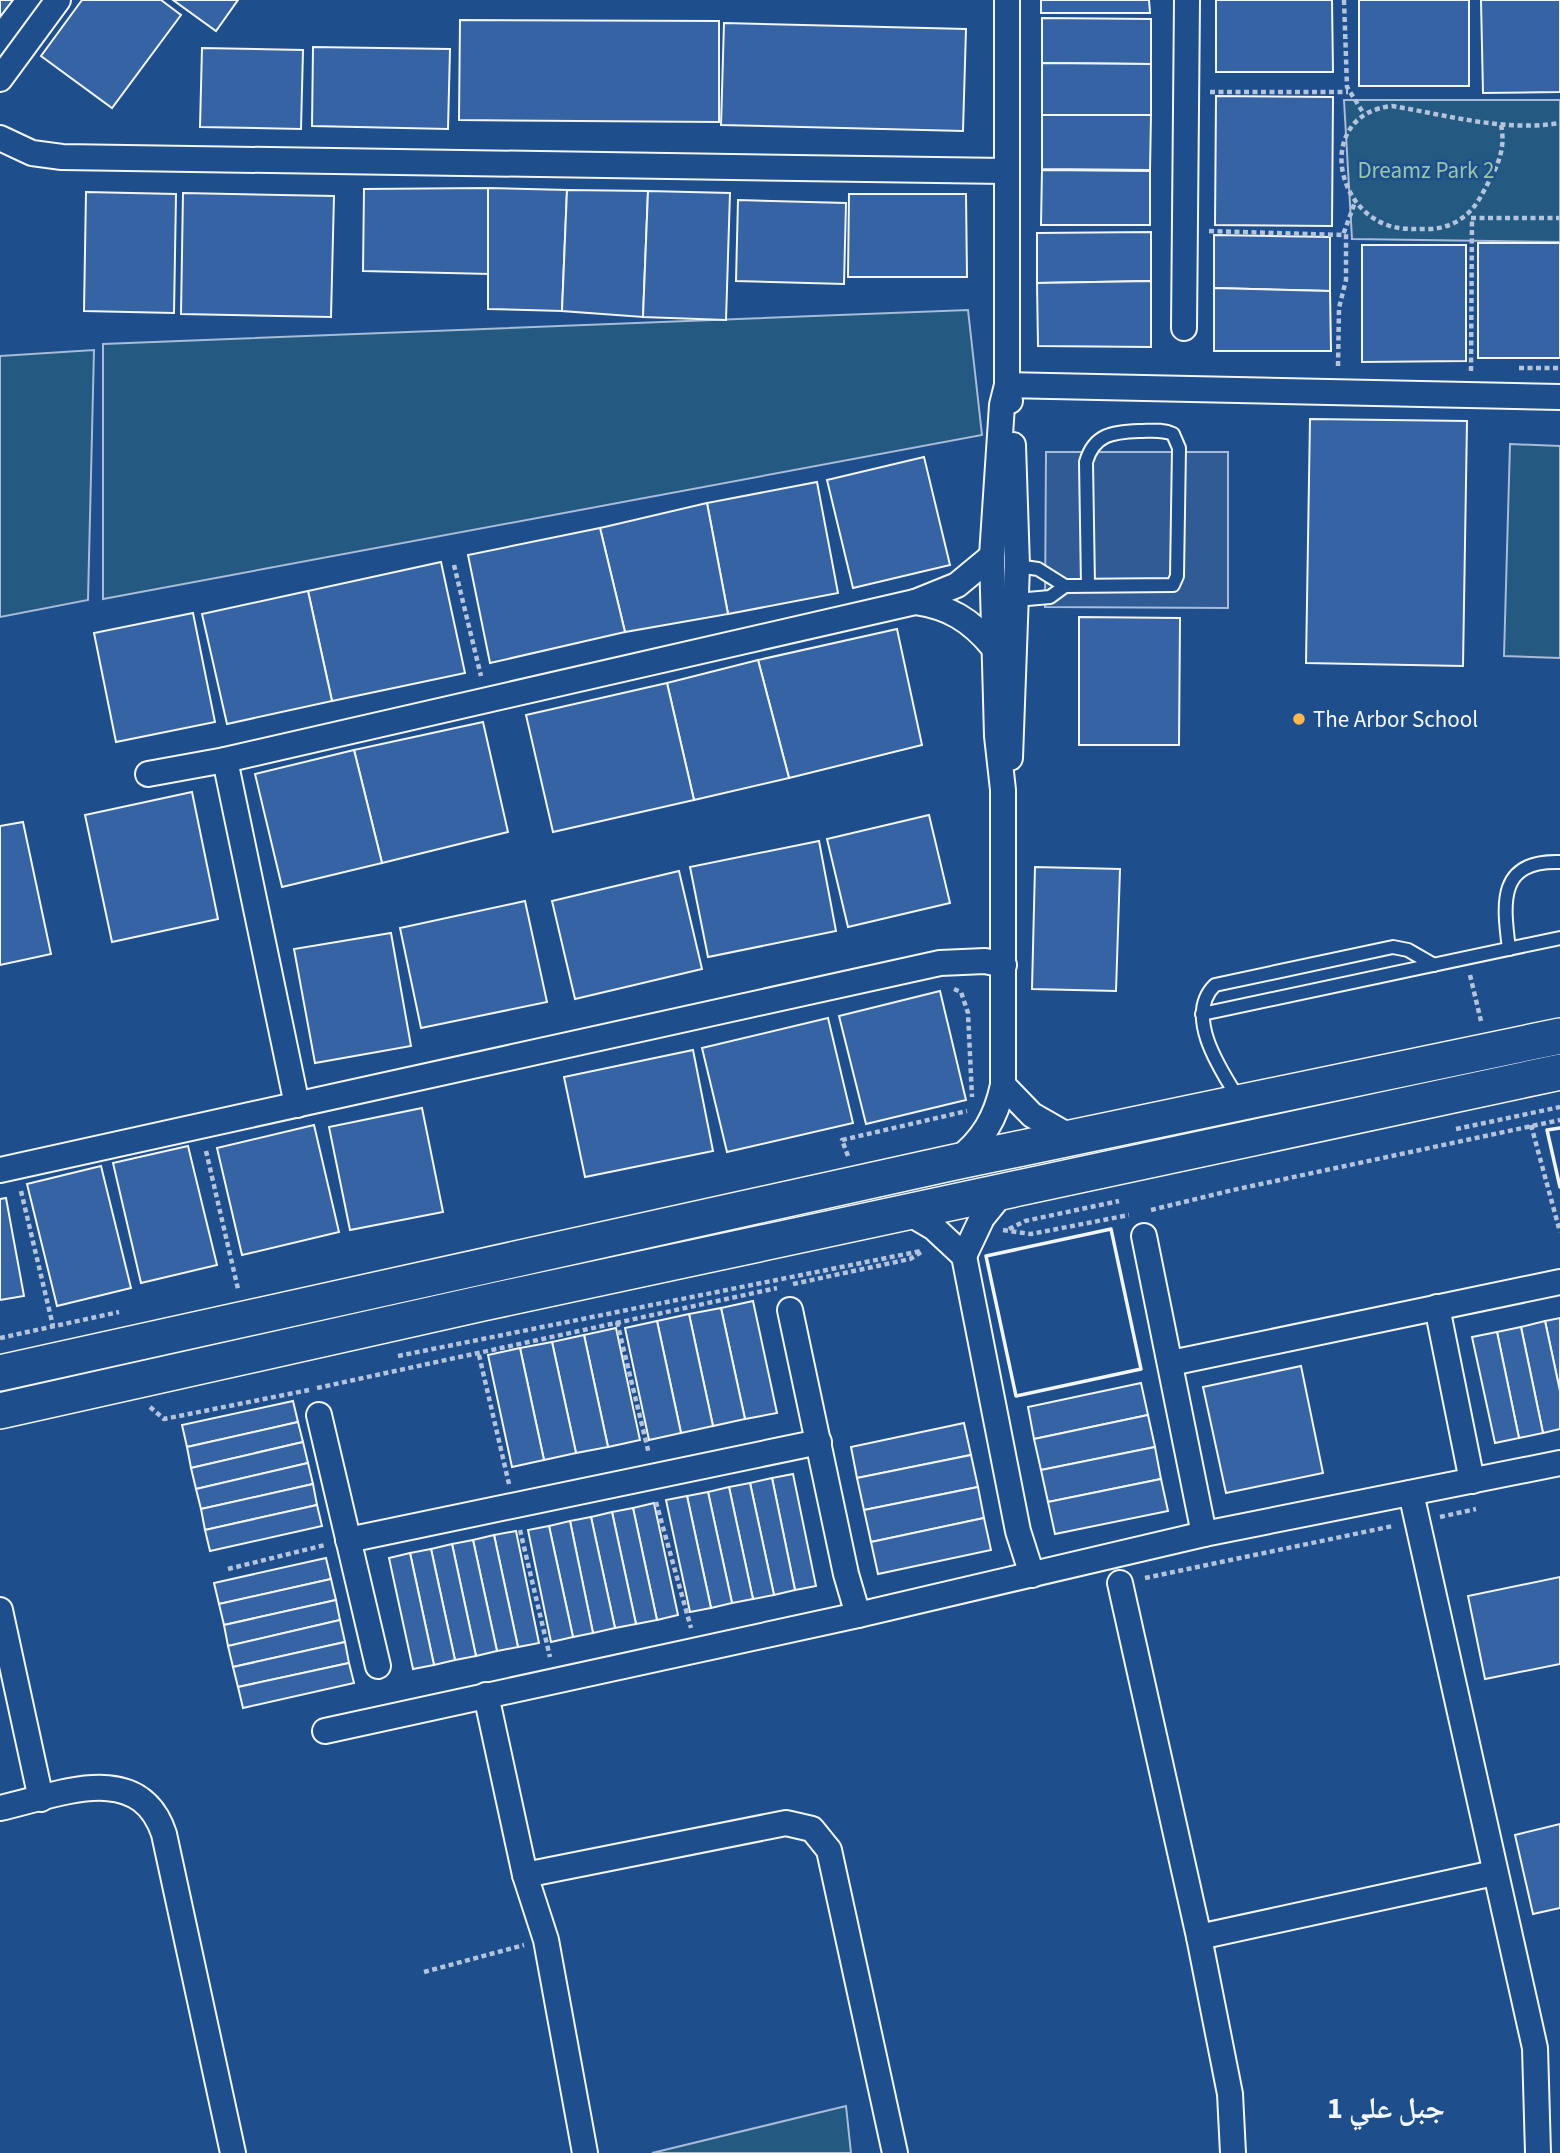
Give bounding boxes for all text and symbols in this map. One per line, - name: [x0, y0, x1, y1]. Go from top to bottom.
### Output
- park label: Dreamz Park 2: [1357, 154, 1495, 187]
- place label: The Arbor School: [1313, 703, 1478, 736]
- marker: The Arbor School: [1291, 711, 1307, 727]
- district label: جبل علي 1: [1327, 2087, 1445, 2131]

